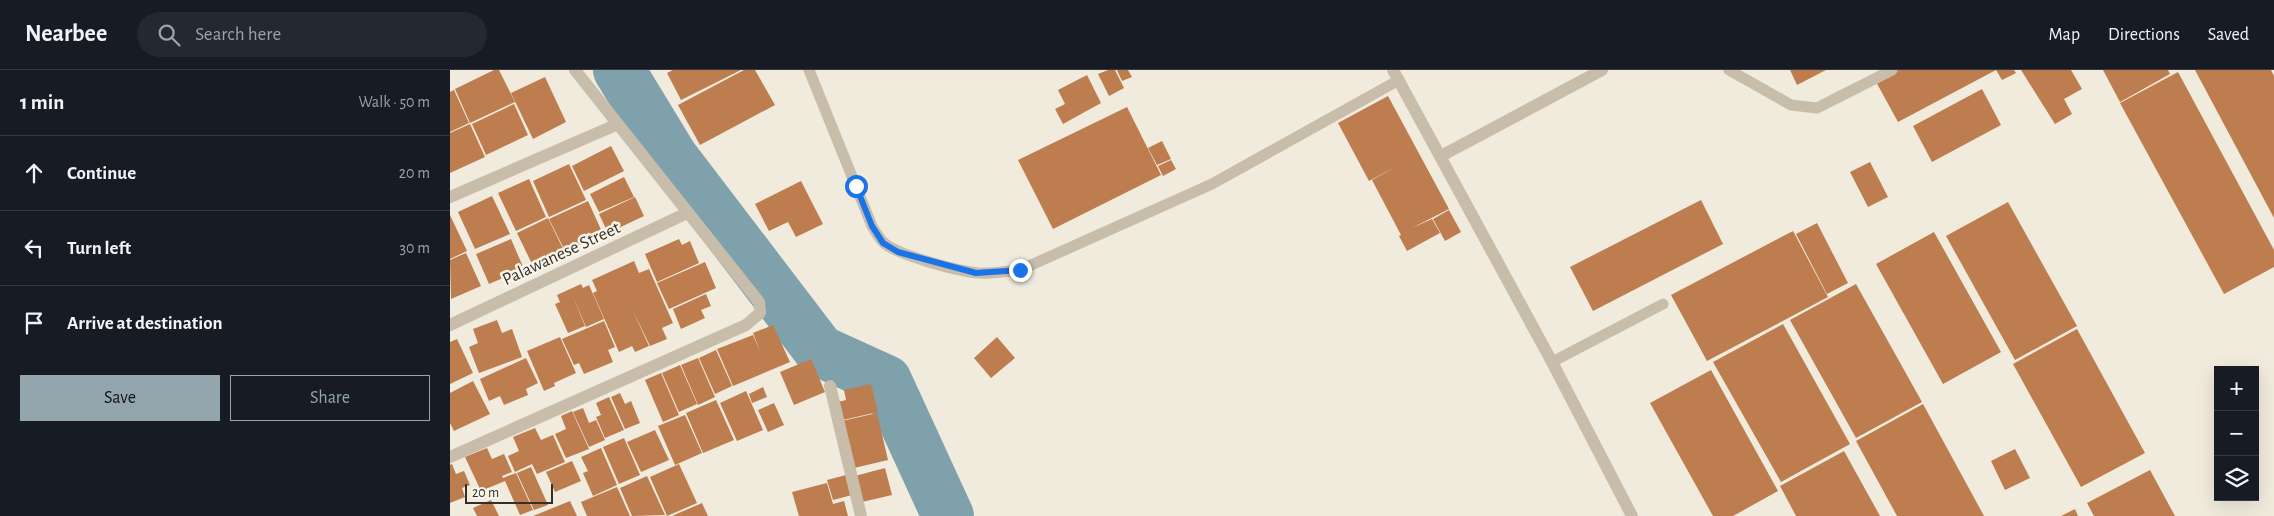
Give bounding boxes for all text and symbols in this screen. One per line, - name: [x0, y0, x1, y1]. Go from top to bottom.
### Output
- search box: [137, 12, 487, 57]
- icon: search: [155, 21, 183, 49]
- text: Nearbee: [25, 22, 107, 46]
- text: Search here: [195, 25, 281, 44]
- text: Map: [2049, 26, 2080, 44]
- text: Directions: [2108, 26, 2180, 44]
- text: Saved: [2208, 26, 2249, 44]
- text: 1 min: [20, 92, 64, 113]
- text: Walk · 50 m: [358, 94, 430, 110]
- icon: ahead: [20, 159, 48, 187]
- text: Continue: [67, 164, 136, 183]
- text: 20 m: [399, 165, 430, 181]
- route start: [845, 175, 868, 198]
- street label: Palawanese Street: [500, 219, 623, 289]
- icon: left: [20, 234, 48, 262]
- text: Turn left: [67, 239, 131, 258]
- text: 30 m: [400, 240, 430, 256]
- route end: [1009, 259, 1032, 282]
- icon: arrive: [20, 309, 48, 337]
- text: Arrive at destination: [67, 314, 223, 333]
- map controls: [2214, 366, 2259, 501]
- button: +: [2214, 366, 2259, 411]
- button: Save: [20, 375, 220, 421]
- button: Share: [230, 375, 430, 421]
- button: −: [2214, 411, 2259, 456]
- button: layers: [2214, 456, 2259, 501]
- scale bar: [465, 481, 552, 504]
- text: 20 m: [472, 486, 499, 500]

